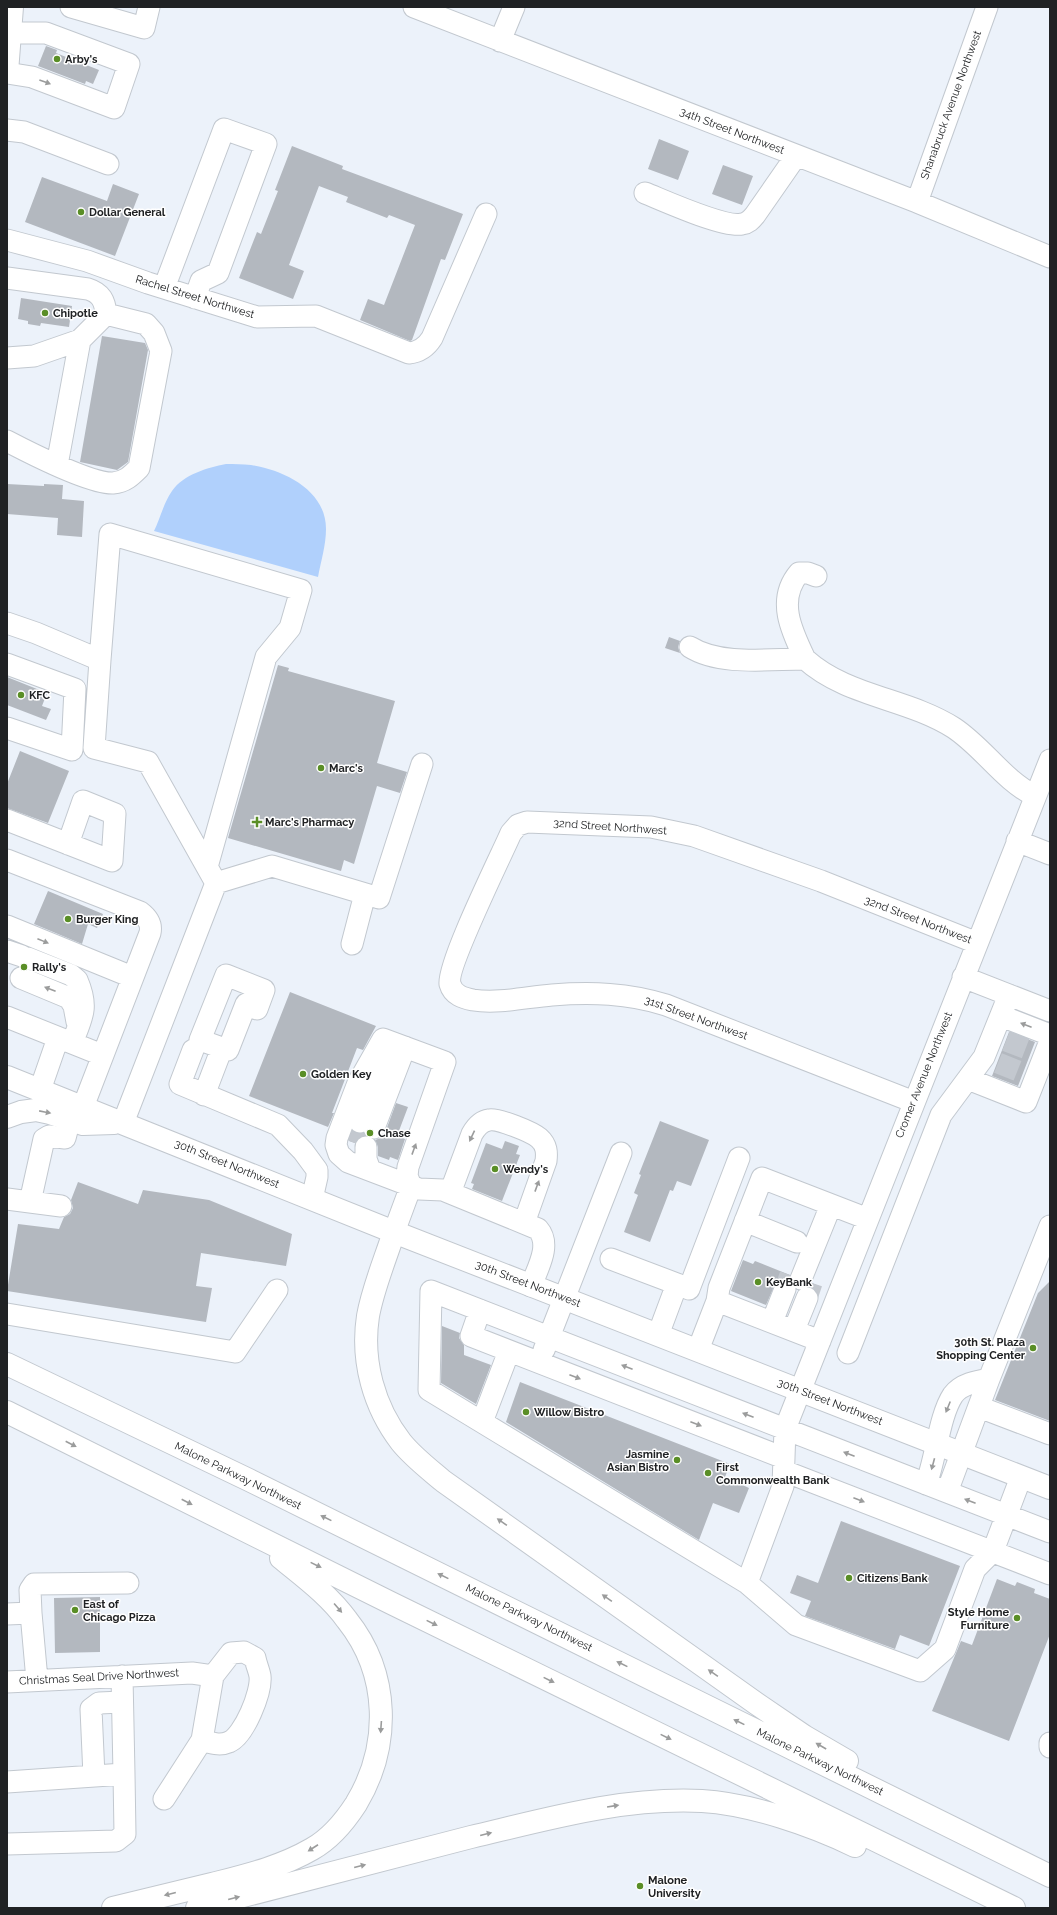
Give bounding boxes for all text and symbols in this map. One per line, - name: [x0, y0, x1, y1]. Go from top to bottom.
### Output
- street label: Shanabruck Avenue Northwest: [918, 29, 984, 181]
- place label: Arby's: [65, 53, 98, 66]
- marker: Arby's: [52, 54, 62, 64]
- one-way arrow: [39, 79, 51, 85]
- street label: 34th Street Northwest: [678, 105, 786, 157]
- place label: Dollar General: [89, 206, 166, 219]
- marker: Dollar General: [76, 207, 86, 217]
- street label: Rachel Street Northwest: [134, 273, 256, 321]
- place label: Chipotle: [53, 307, 98, 320]
- marker: Chipotle: [40, 308, 50, 318]
- place label: KFC: [29, 689, 51, 702]
- marker: KFC: [16, 690, 26, 700]
- place label: Marc's: [329, 762, 364, 775]
- marker: Marc's: [316, 763, 326, 773]
- place label: Marc's Pharmacy: [265, 816, 354, 829]
- marker: Marc's Pharmacy: [252, 817, 262, 827]
- street label: 32nd Street Northwest: [553, 817, 668, 837]
- street label: 32nd Street Northwest: [862, 894, 974, 947]
- place label: Burger King: [76, 913, 138, 926]
- marker: Burger King: [63, 914, 73, 924]
- one-way arrow: [38, 938, 50, 944]
- place label: Rally's: [32, 961, 67, 974]
- marker: Rally's: [19, 962, 29, 972]
- one-way arrow: [44, 986, 56, 992]
- street label: 31st Street Northwest: [643, 993, 750, 1043]
- street label: Cromer Avenue Northwest: [893, 1010, 955, 1140]
- one-way arrow: [1019, 1022, 1031, 1028]
- place label: Golden Key: [311, 1068, 372, 1081]
- marker: Golden Key: [298, 1069, 308, 1079]
- one-way arrow: [39, 1109, 51, 1115]
- place label: Chase: [378, 1127, 411, 1140]
- marker: Chase: [365, 1128, 375, 1138]
- one-way arrow: [469, 1130, 475, 1141]
- street label: 30th Street Northwest: [173, 1137, 282, 1191]
- one-way arrow: [412, 1142, 418, 1154]
- place label: Wendy's: [503, 1163, 549, 1176]
- marker: Wendy's: [490, 1164, 500, 1174]
- one-way arrow: [535, 1179, 541, 1191]
- street label: 30th Street Northwest: [473, 1258, 583, 1310]
- place label: KeyBank: [766, 1276, 813, 1289]
- marker: KeyBank: [753, 1277, 763, 1287]
- place label: 30th St. Plaza Shopping Center: [936, 1336, 1026, 1362]
- marker: 30th St. Plaza Shopping Center: [1028, 1343, 1038, 1353]
- one-way arrow: [621, 1364, 633, 1370]
- one-way arrow: [570, 1374, 582, 1380]
- street label: 30th Street Northwest: [775, 1376, 885, 1428]
- one-way arrow: [945, 1401, 951, 1413]
- place label: Willow Bistro: [534, 1406, 604, 1419]
- marker: Willow Bistro: [521, 1407, 531, 1417]
- one-way arrow: [742, 1411, 754, 1417]
- one-way arrow: [691, 1421, 703, 1427]
- street label: Malone Parkway Northwest: [173, 1440, 304, 1513]
- one-way arrow: [65, 1441, 77, 1447]
- place label: Jasmine Asian Bistro: [607, 1448, 669, 1474]
- one-way arrow: [843, 1450, 855, 1456]
- marker: Jasmine Asian Bistro: [672, 1455, 682, 1465]
- one-way arrow: [930, 1459, 936, 1471]
- place label: First Commonwealth Bank: [716, 1461, 830, 1487]
- marker: First Commonwealth Bank: [703, 1468, 713, 1478]
- one-way arrow: [854, 1497, 866, 1503]
- one-way arrow: [964, 1498, 976, 1504]
- one-way arrow: [182, 1499, 193, 1505]
- one-way arrow: [321, 1515, 332, 1521]
- one-way arrow: [496, 1518, 507, 1526]
- one-way arrow: [310, 1562, 321, 1569]
- place label: Citizens Bank: [857, 1572, 928, 1585]
- one-way arrow: [437, 1573, 449, 1579]
- marker: Citizens Bank: [844, 1573, 854, 1583]
- street label: Malone Parkway Northwest: [464, 1582, 595, 1655]
- one-way arrow: [602, 1594, 613, 1602]
- place label: East of Chicago Pizza: [83, 1598, 156, 1624]
- one-way arrow: [333, 1603, 342, 1614]
- marker: East of Chicago Pizza: [70, 1605, 80, 1615]
- place label: Style Home Furniture: [948, 1606, 1009, 1632]
- marker: Style Home Furniture: [1012, 1613, 1022, 1623]
- one-way arrow: [427, 1620, 438, 1626]
- one-way arrow: [617, 1661, 628, 1668]
- street label: Christmas Seal Drive Northwest: [19, 1666, 180, 1688]
- one-way arrow: [708, 1669, 719, 1677]
- one-way arrow: [543, 1677, 555, 1683]
- one-way arrow: [733, 1719, 745, 1725]
- one-way arrow: [377, 1721, 384, 1733]
- street label: Malone Parkway Northwest: [755, 1726, 886, 1799]
- one-way arrow: [660, 1734, 671, 1740]
- one-way arrow: [815, 1742, 827, 1749]
- one-way arrow: [607, 1803, 619, 1809]
- one-way arrow: [480, 1830, 492, 1836]
- one-way arrow: [307, 1844, 318, 1852]
- one-way arrow: [354, 1862, 367, 1868]
- place label: Malone University: [648, 1874, 701, 1900]
- marker: Malone University: [635, 1881, 645, 1891]
- one-way arrow: [164, 1891, 176, 1897]
- one-way arrow: [229, 1895, 241, 1901]

